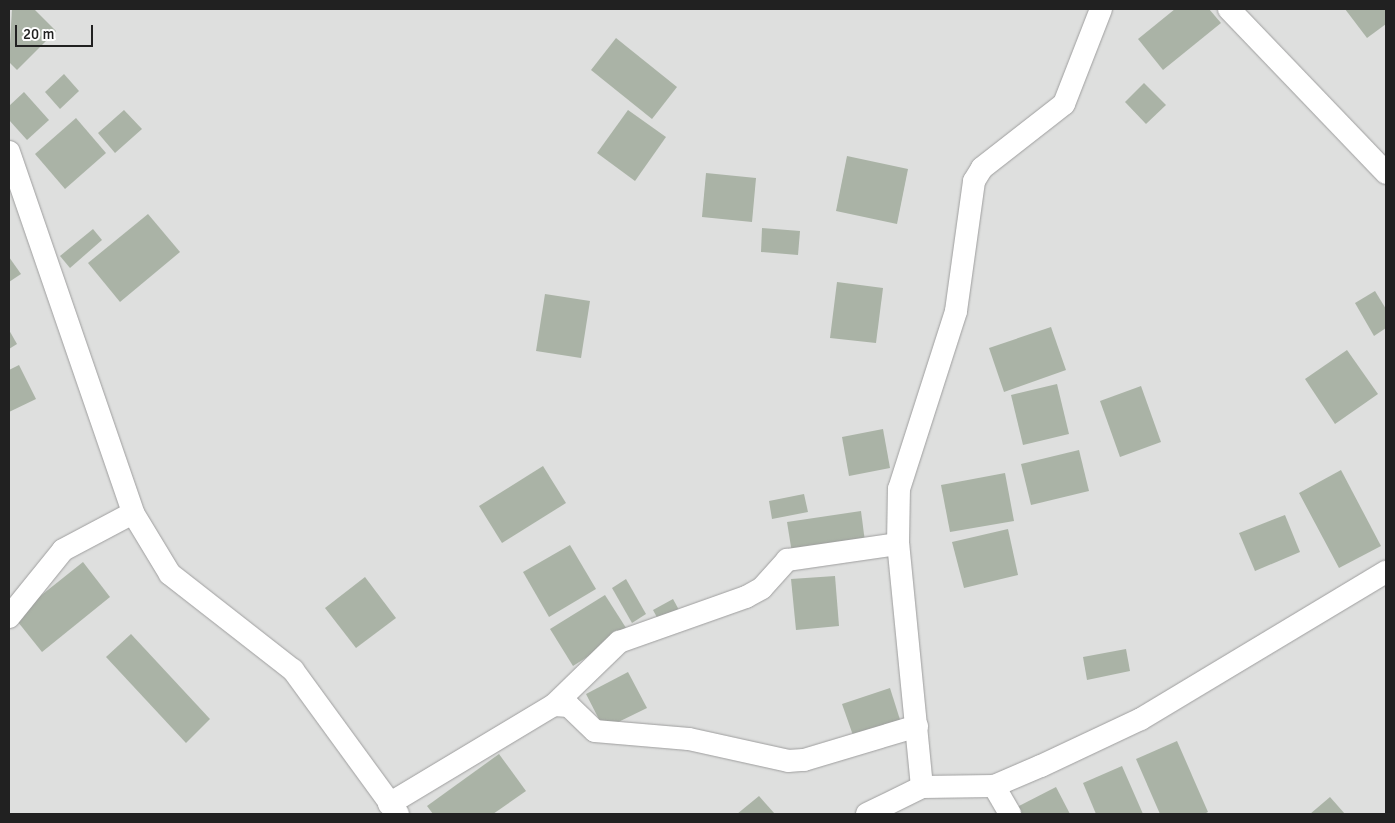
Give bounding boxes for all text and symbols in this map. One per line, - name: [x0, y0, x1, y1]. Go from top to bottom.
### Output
- scale bar: [18, 15, 95, 47]
- text: 20 m: [23, 25, 54, 43]

